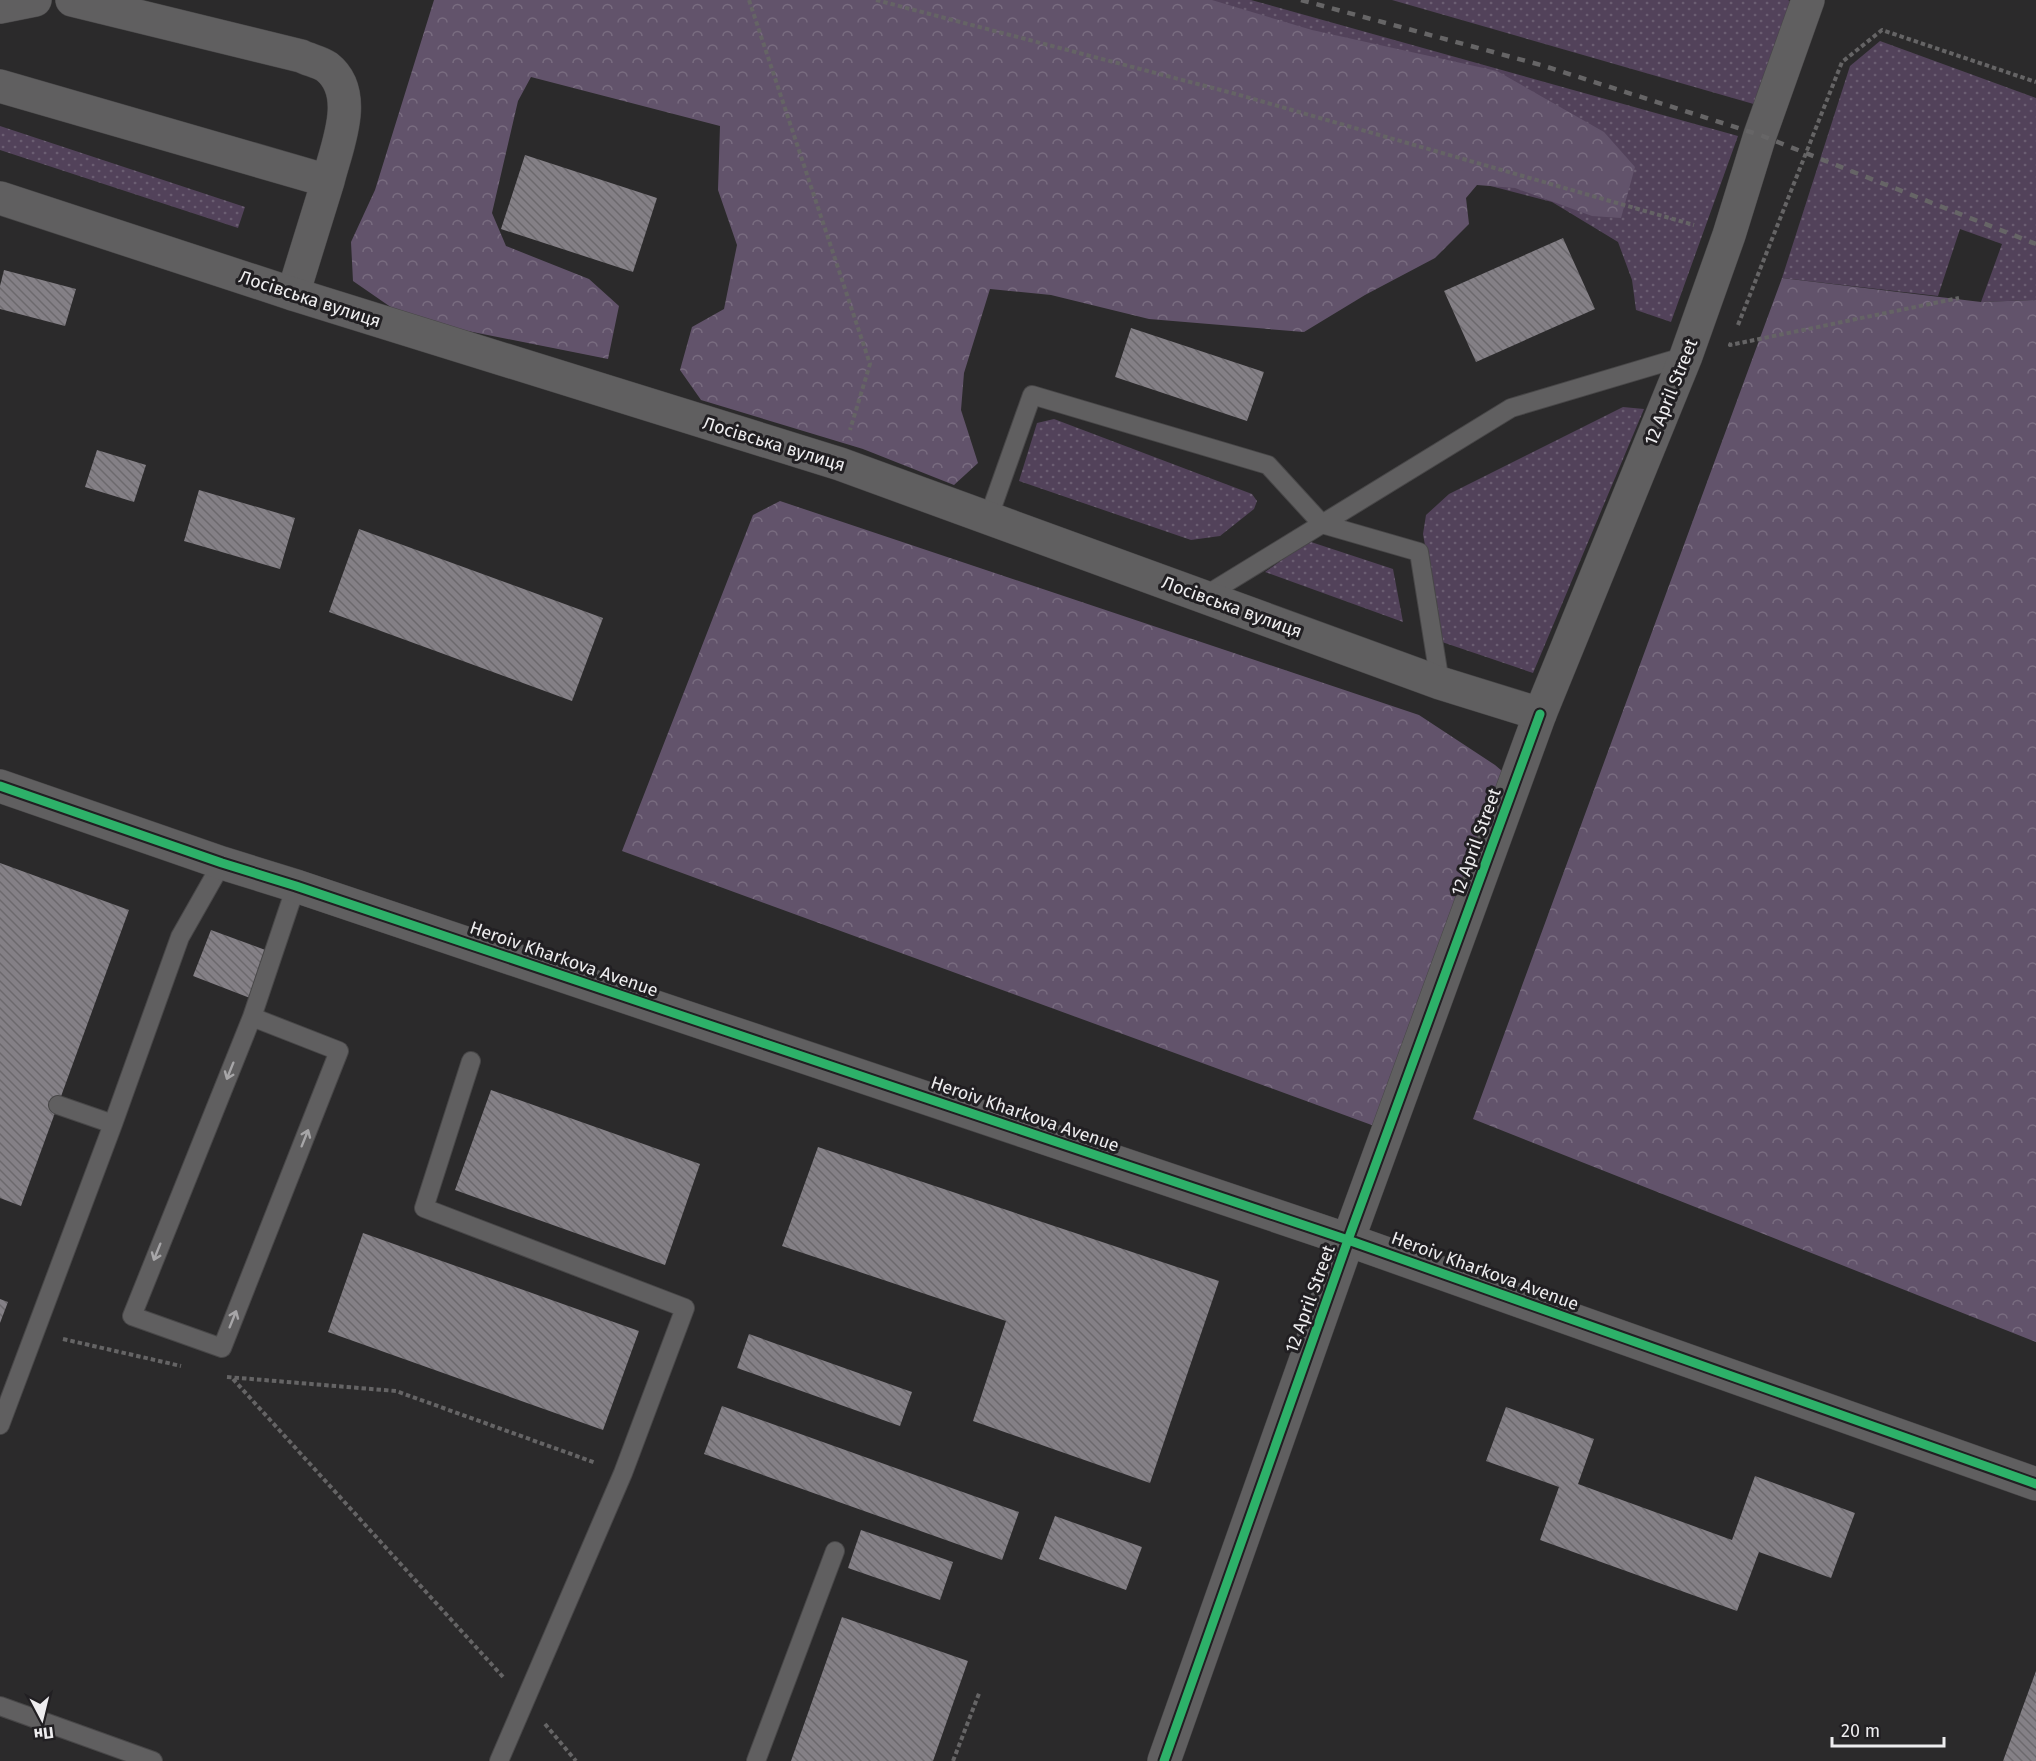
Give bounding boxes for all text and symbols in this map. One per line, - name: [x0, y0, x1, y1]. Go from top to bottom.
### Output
- street label: Лосівська вулиця: [236, 266, 384, 332]
- street label: 12 April Street: [1640, 335, 1703, 449]
- street label: Лосівська вулиця: [700, 412, 848, 476]
- street label: Лосівська вулиця: [1159, 571, 1305, 643]
- street label: 12 April Street: [1446, 784, 1506, 899]
- street label: Heroiv Kharkova Avenue: [467, 916, 661, 1002]
- one-way arrow: [224, 1062, 235, 1080]
- street label: Heroiv Kharkova Avenue: [928, 1071, 1122, 1157]
- one-way arrow: [300, 1129, 311, 1148]
- street label: Heroiv Kharkova Avenue: [1388, 1227, 1582, 1315]
- street label: 12 April Street: [1280, 1241, 1340, 1356]
- one-way arrow: [151, 1242, 162, 1261]
- one-way arrow: [228, 1310, 239, 1329]
- north arrow: [12, 1689, 72, 1749]
- scale bar: [1832, 1710, 1944, 1748]
- text: 20 m: [1841, 1720, 1880, 1742]
- text: Пн: [33, 1723, 55, 1744]

